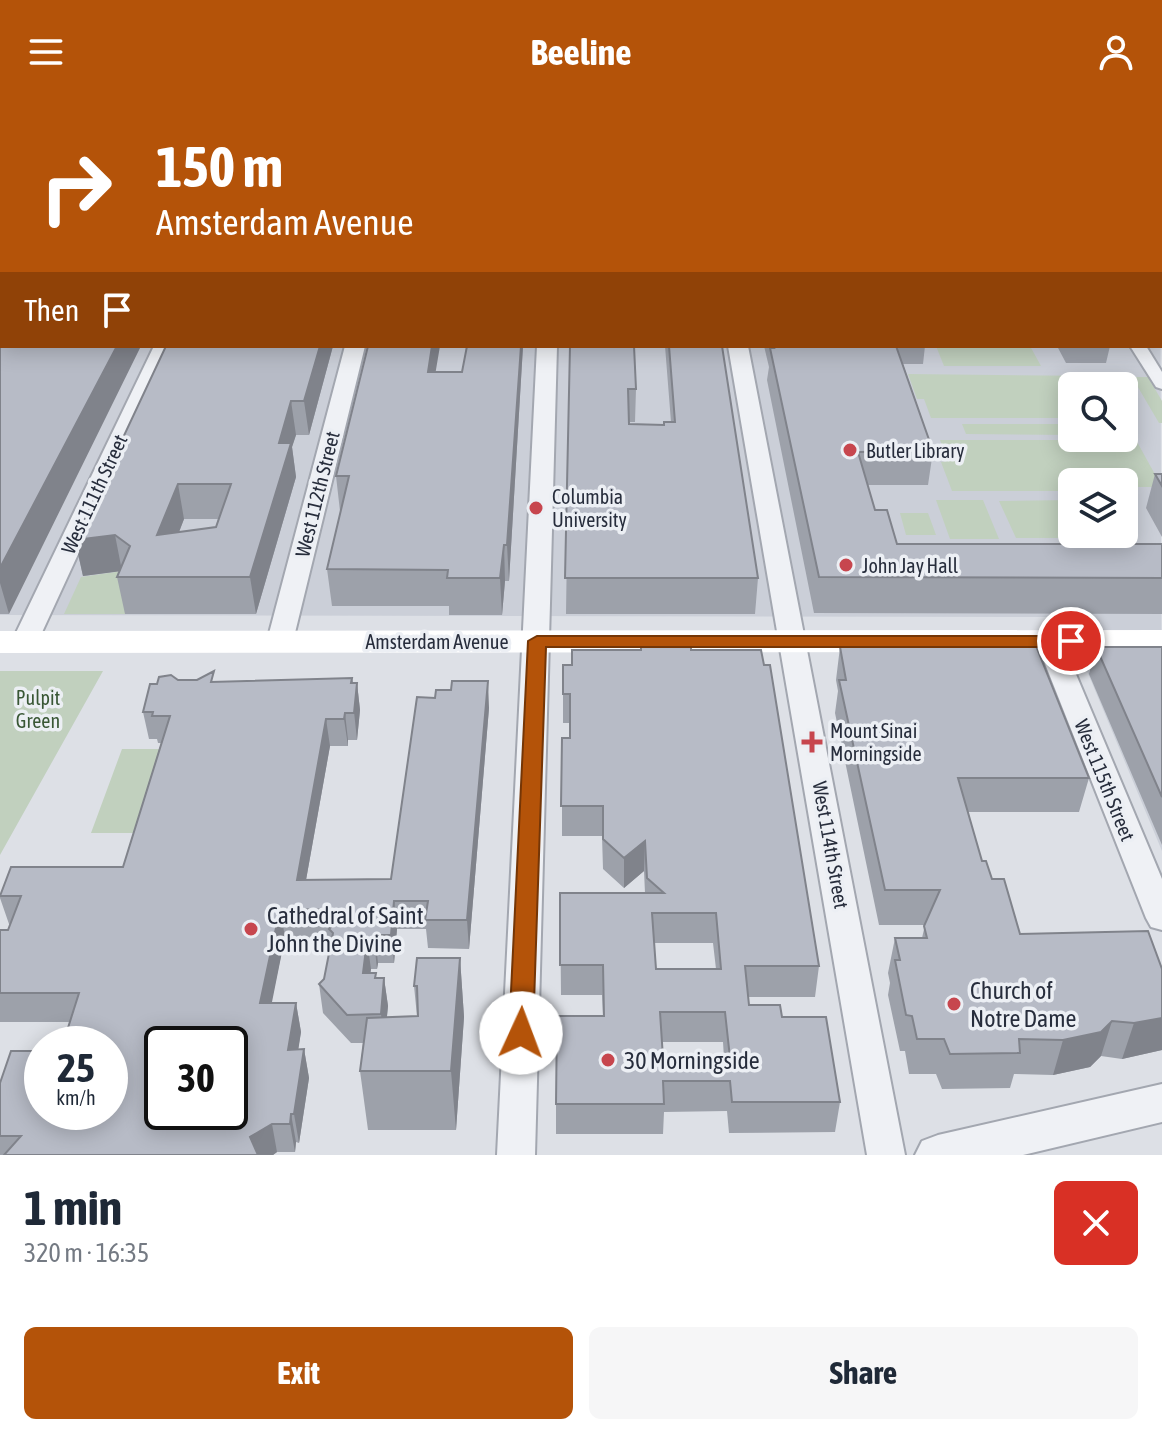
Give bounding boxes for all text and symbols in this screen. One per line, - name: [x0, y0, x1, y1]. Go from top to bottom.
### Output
- icon: menu: [24, 30, 68, 74]
- icon: person: [1094, 30, 1138, 74]
- text: Beeline: [530, 31, 632, 73]
- text: 150 m: [156, 135, 283, 199]
- icon: right: [24, 136, 128, 240]
- text: Amsterdam Avenue: [156, 201, 414, 243]
- icon: arrive: [95, 288, 139, 332]
- text: Then: [24, 293, 79, 327]
- map controls: [1058, 372, 1138, 548]
- button: search: [1058, 372, 1138, 452]
- street label: West 112th Street: [290, 428, 344, 559]
- street label: West 111th Street: [56, 431, 132, 557]
- place label: Butler Library: [866, 439, 964, 462]
- marker: Butler Library: [841, 441, 859, 459]
- button: layers: [1058, 468, 1138, 548]
- place label: Columbia University: [552, 485, 627, 531]
- marker: Columbia University: [527, 499, 545, 517]
- place label: John Jay Hall: [862, 554, 959, 577]
- marker: John Jay Hall: [837, 556, 855, 574]
- pin: [1037, 607, 1105, 675]
- icon: arrive: [1049, 619, 1093, 663]
- street label: Amsterdam Avenue: [365, 630, 509, 653]
- park label: Pulpit Green: [16, 686, 61, 732]
- street label: West 115th Street: [1070, 716, 1140, 844]
- place label: Mount Sinai Morningside: [830, 719, 922, 765]
- marker: Mount Sinai Morningside: [801, 731, 823, 753]
- street label: West 114th Street: [808, 780, 854, 911]
- place label: Cathedral of Saint John the Divine: [267, 902, 424, 957]
- marker: Cathedral of Saint John the Divine: [242, 920, 260, 938]
- place label: Church of Notre Dame: [970, 977, 1076, 1032]
- position arrow: [479, 991, 563, 1075]
- marker: Church of Notre Dame: [945, 995, 963, 1013]
- speed limit sign: 30: [144, 1026, 248, 1130]
- text: 25: [57, 1045, 95, 1090]
- place label: 30 Morningside: [624, 1047, 760, 1074]
- marker: 30 Morningside: [599, 1051, 617, 1069]
- text: km/h: [56, 1086, 96, 1109]
- text: 1 min: [24, 1180, 122, 1235]
- button: close: [1054, 1181, 1138, 1265]
- text: 320 m · 16:35: [24, 1238, 149, 1268]
- button: Exit: [24, 1327, 573, 1419]
- button: Share: [589, 1327, 1138, 1419]

